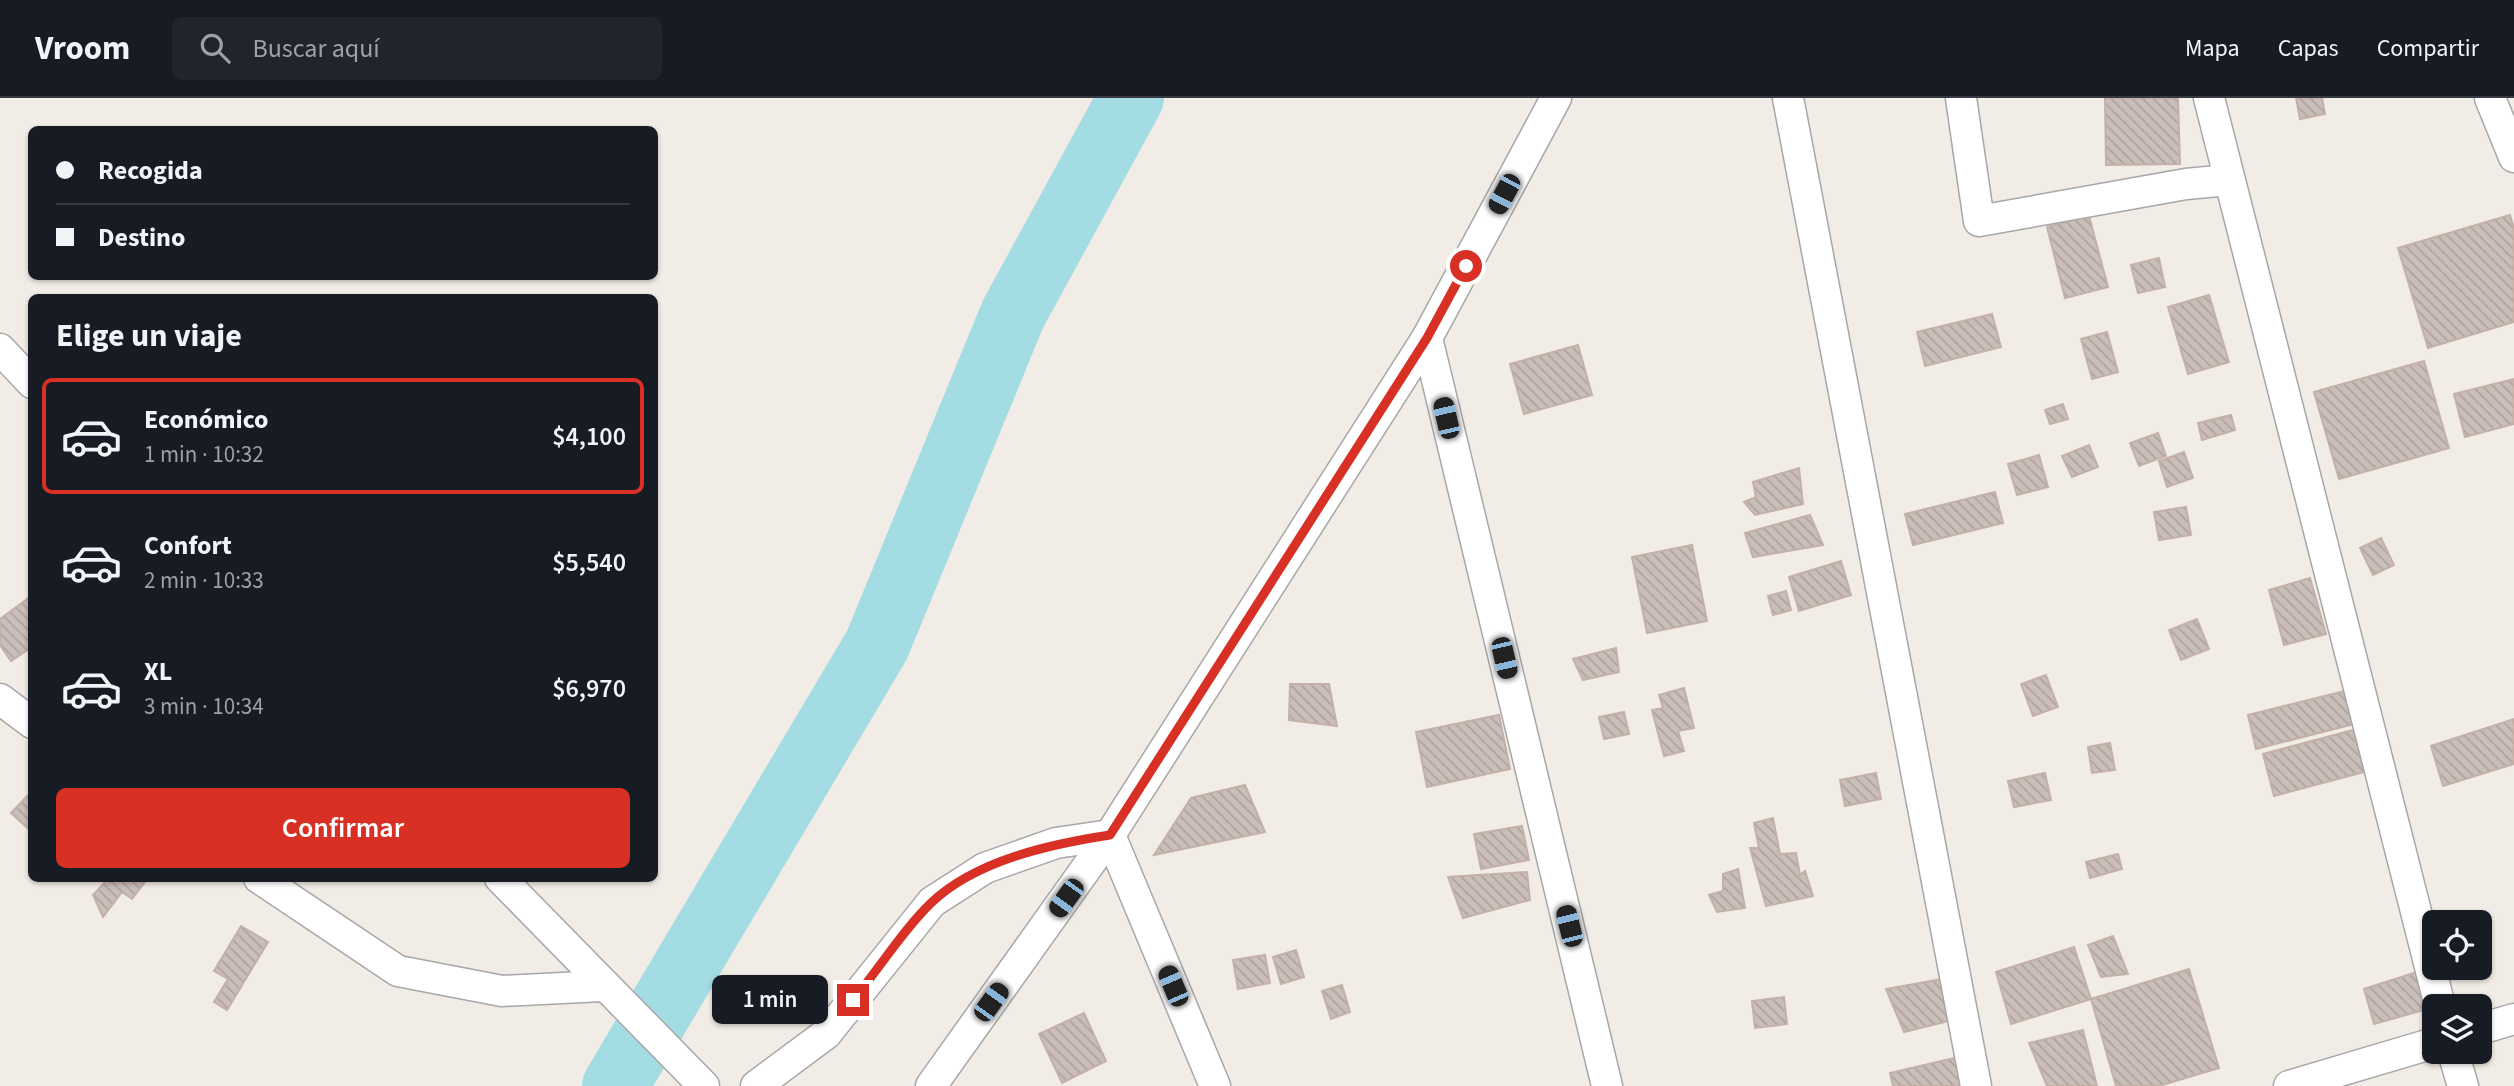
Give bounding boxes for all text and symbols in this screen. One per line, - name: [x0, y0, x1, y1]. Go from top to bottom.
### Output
- search box: [172, 17, 662, 80]
- text: Vroom: [35, 25, 130, 72]
- icon: search: [196, 29, 234, 67]
- text: Buscar aquí: [252, 30, 380, 67]
- text: Mapa: [2185, 31, 2240, 66]
- text: Capas: [2278, 31, 2339, 66]
- text: Compartir: [2377, 31, 2479, 66]
- text: Recogida: [98, 152, 203, 189]
- car: [1485, 171, 1524, 217]
- text: Destino: [98, 219, 185, 256]
- route start: [1450, 250, 1482, 282]
- text: Elige un viaje: [56, 313, 242, 359]
- car: [1432, 395, 1461, 441]
- text: Económico: [144, 401, 269, 438]
- icon: car: [60, 405, 123, 468]
- text: $4,100: [552, 418, 626, 455]
- text: 1 min · 10:32: [144, 438, 264, 471]
- text: Confort: [144, 527, 232, 564]
- icon: car: [60, 531, 123, 594]
- text: $5,540: [552, 544, 626, 581]
- text: 2 min · 10:33: [144, 564, 264, 597]
- car: [1490, 635, 1519, 681]
- text: XL: [144, 653, 172, 690]
- icon: car: [60, 657, 123, 720]
- text: $6,970: [552, 670, 626, 707]
- text: 3 min · 10:34: [144, 690, 264, 723]
- button: Confirmar: [56, 788, 630, 868]
- car: [1046, 875, 1087, 921]
- car: [1554, 903, 1585, 949]
- map controls: [2422, 910, 2492, 1064]
- button: locate: [2422, 910, 2492, 980]
- car: [1156, 963, 1191, 1009]
- callout: 1 min: [713, 976, 828, 1024]
- car: [971, 979, 1012, 1025]
- text: 1 min: [743, 983, 797, 1016]
- route end: [837, 984, 869, 1016]
- button: layers: [2422, 994, 2492, 1064]

